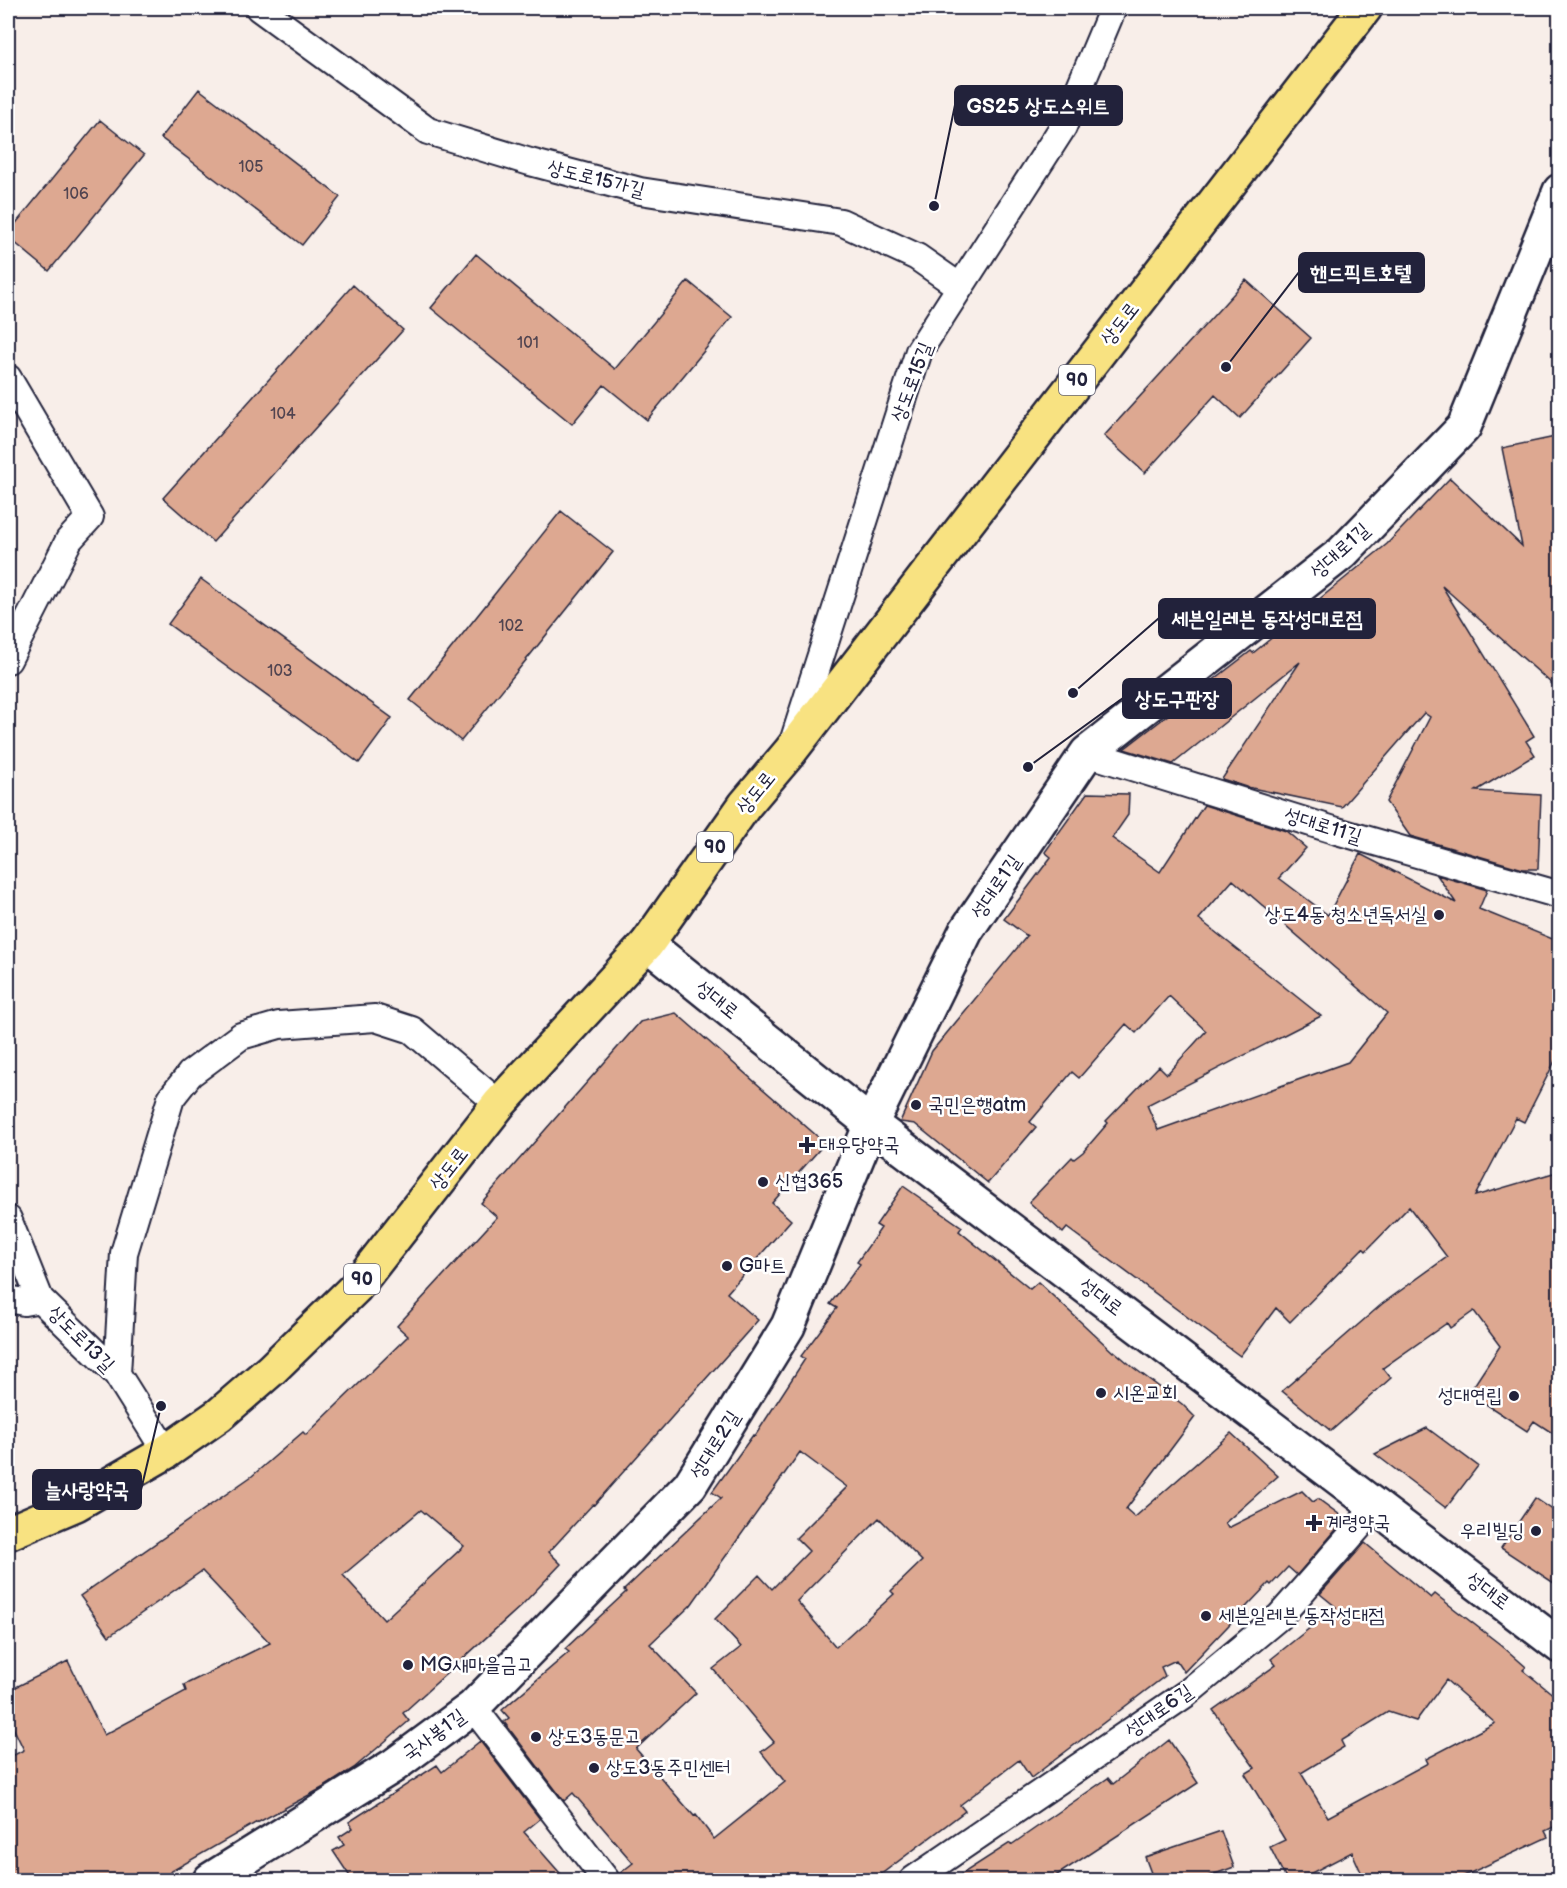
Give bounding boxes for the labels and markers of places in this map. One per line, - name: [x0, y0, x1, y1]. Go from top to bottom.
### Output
- callout: GS25 상도스위트: [955, 86, 1122, 125]
- callout: 핸드픽트호텔: [1299, 253, 1424, 292]
- callout: 세븐일레븐 동작성대로점: [1159, 599, 1375, 638]
- callout: 상도구판장: [1123, 679, 1231, 718]
- place label: 상도4동 청소년독서실: [1265, 903, 1427, 927]
- marker: 상도4동 청소년독서실: [1432, 908, 1446, 922]
- place label: 국민은행atm: [928, 1093, 1026, 1117]
- marker: 국민은행atm: [909, 1098, 923, 1112]
- place label: 대우당약국: [819, 1133, 899, 1157]
- marker: 대우당약국: [800, 1138, 814, 1152]
- place label: 신협365: [775, 1170, 843, 1194]
- marker: 신협365: [756, 1175, 770, 1189]
- place label: G마트: [739, 1254, 786, 1278]
- marker: G마트: [720, 1259, 734, 1273]
- place label: 시온교회: [1113, 1381, 1177, 1405]
- place label: 성대연립: [1438, 1384, 1502, 1408]
- marker: 시온교회: [1094, 1386, 1108, 1400]
- marker: 성대연립: [1507, 1389, 1521, 1403]
- callout: 늘사랑약국: [33, 1470, 141, 1509]
- place label: 계령약국: [1326, 1511, 1390, 1535]
- marker: 계령약국: [1307, 1516, 1321, 1530]
- place label: 우리빌딩: [1460, 1519, 1524, 1543]
- marker: 우리빌딩: [1529, 1524, 1543, 1538]
- place label: 세븐일레븐 동작성대점: [1218, 1604, 1384, 1628]
- marker: 세븐일레븐 동작성대점: [1199, 1609, 1213, 1623]
- place label: MG새마을금고: [420, 1653, 533, 1677]
- marker: MG새마을금고: [401, 1658, 415, 1672]
- place label: 상도3동문고: [548, 1725, 641, 1749]
- marker: 상도3동문고: [529, 1730, 543, 1744]
- place label: 상도3동주민센터: [606, 1756, 731, 1780]
- marker: 상도3동주민센터: [587, 1761, 601, 1775]

